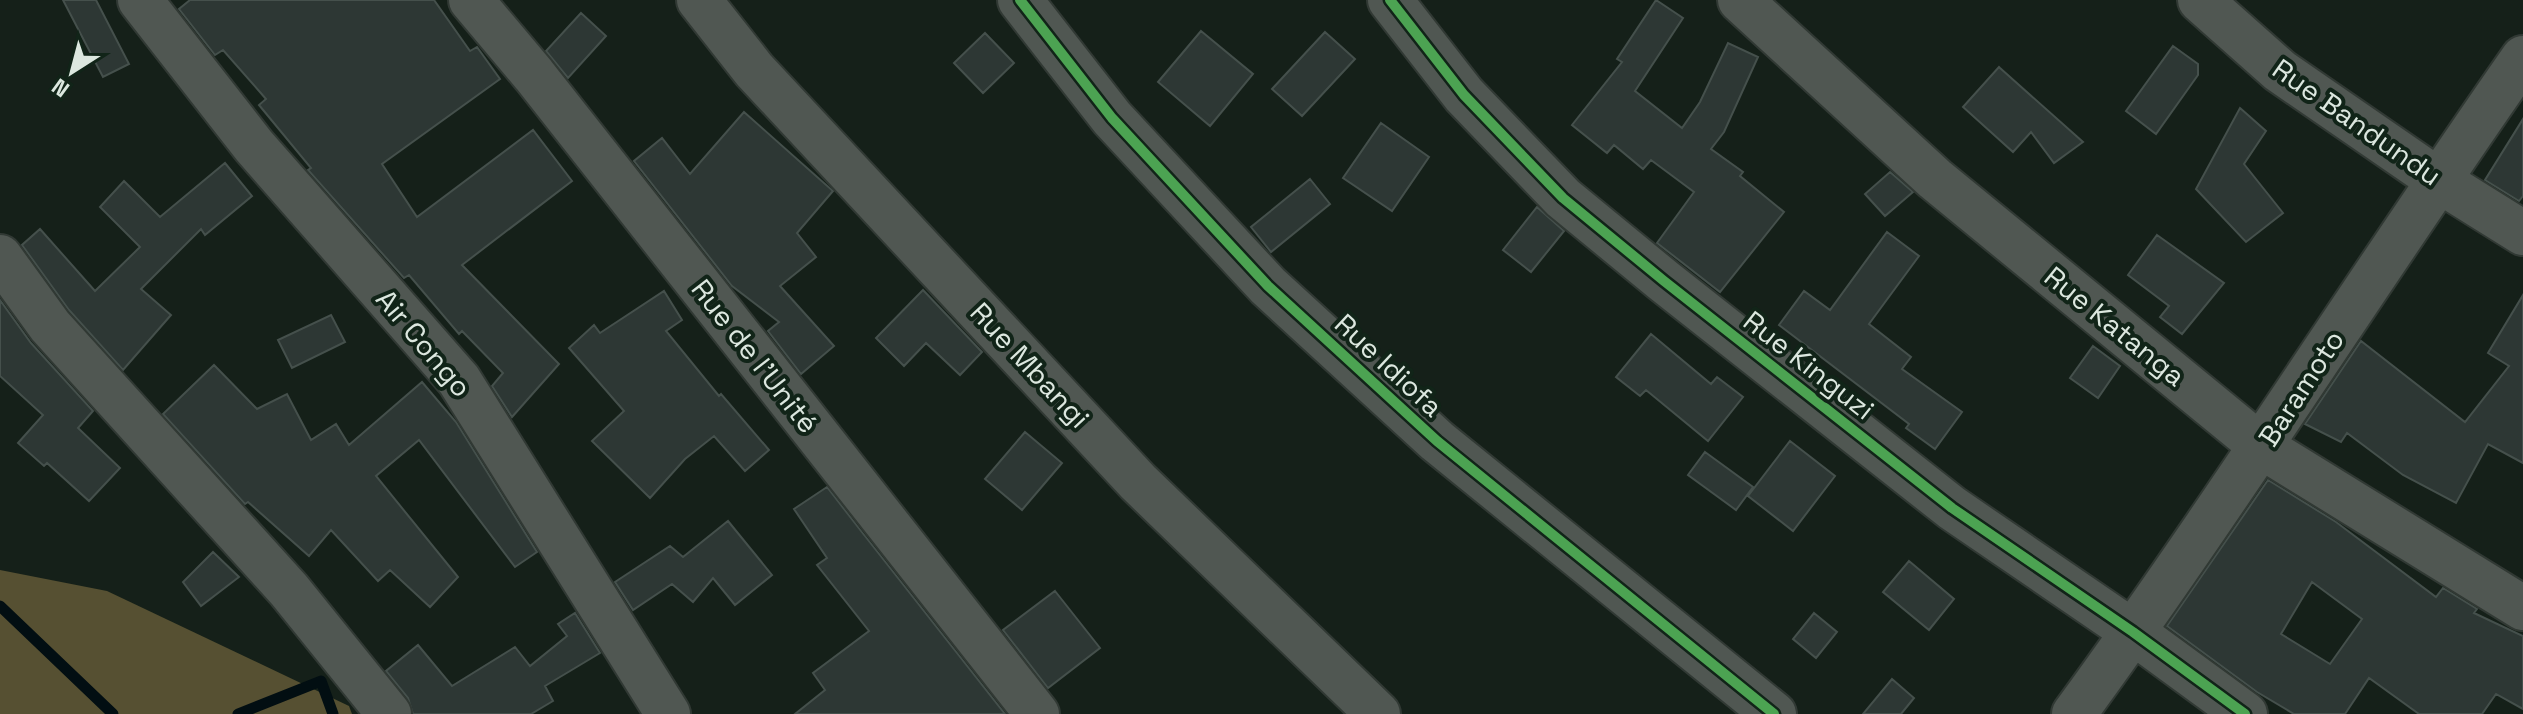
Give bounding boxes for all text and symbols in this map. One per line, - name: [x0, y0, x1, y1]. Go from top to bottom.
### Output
- north arrow: [32, 32, 112, 112]
- street label: Rue Bandundu: [2266, 51, 2448, 193]
- text: N: [46, 73, 74, 104]
- street label: Rue Katanga: [2037, 258, 2193, 394]
- street label: Rue de l'Unité: [684, 272, 826, 440]
- street label: Air Congo: [368, 282, 480, 404]
- street label: Rue Mbangi: [963, 295, 1097, 435]
- street label: Rue Kinguzi: [1736, 303, 1882, 427]
- street label: Rue Idiofa: [1327, 306, 1451, 424]
- street label: Baramoto: [2250, 323, 2352, 453]

